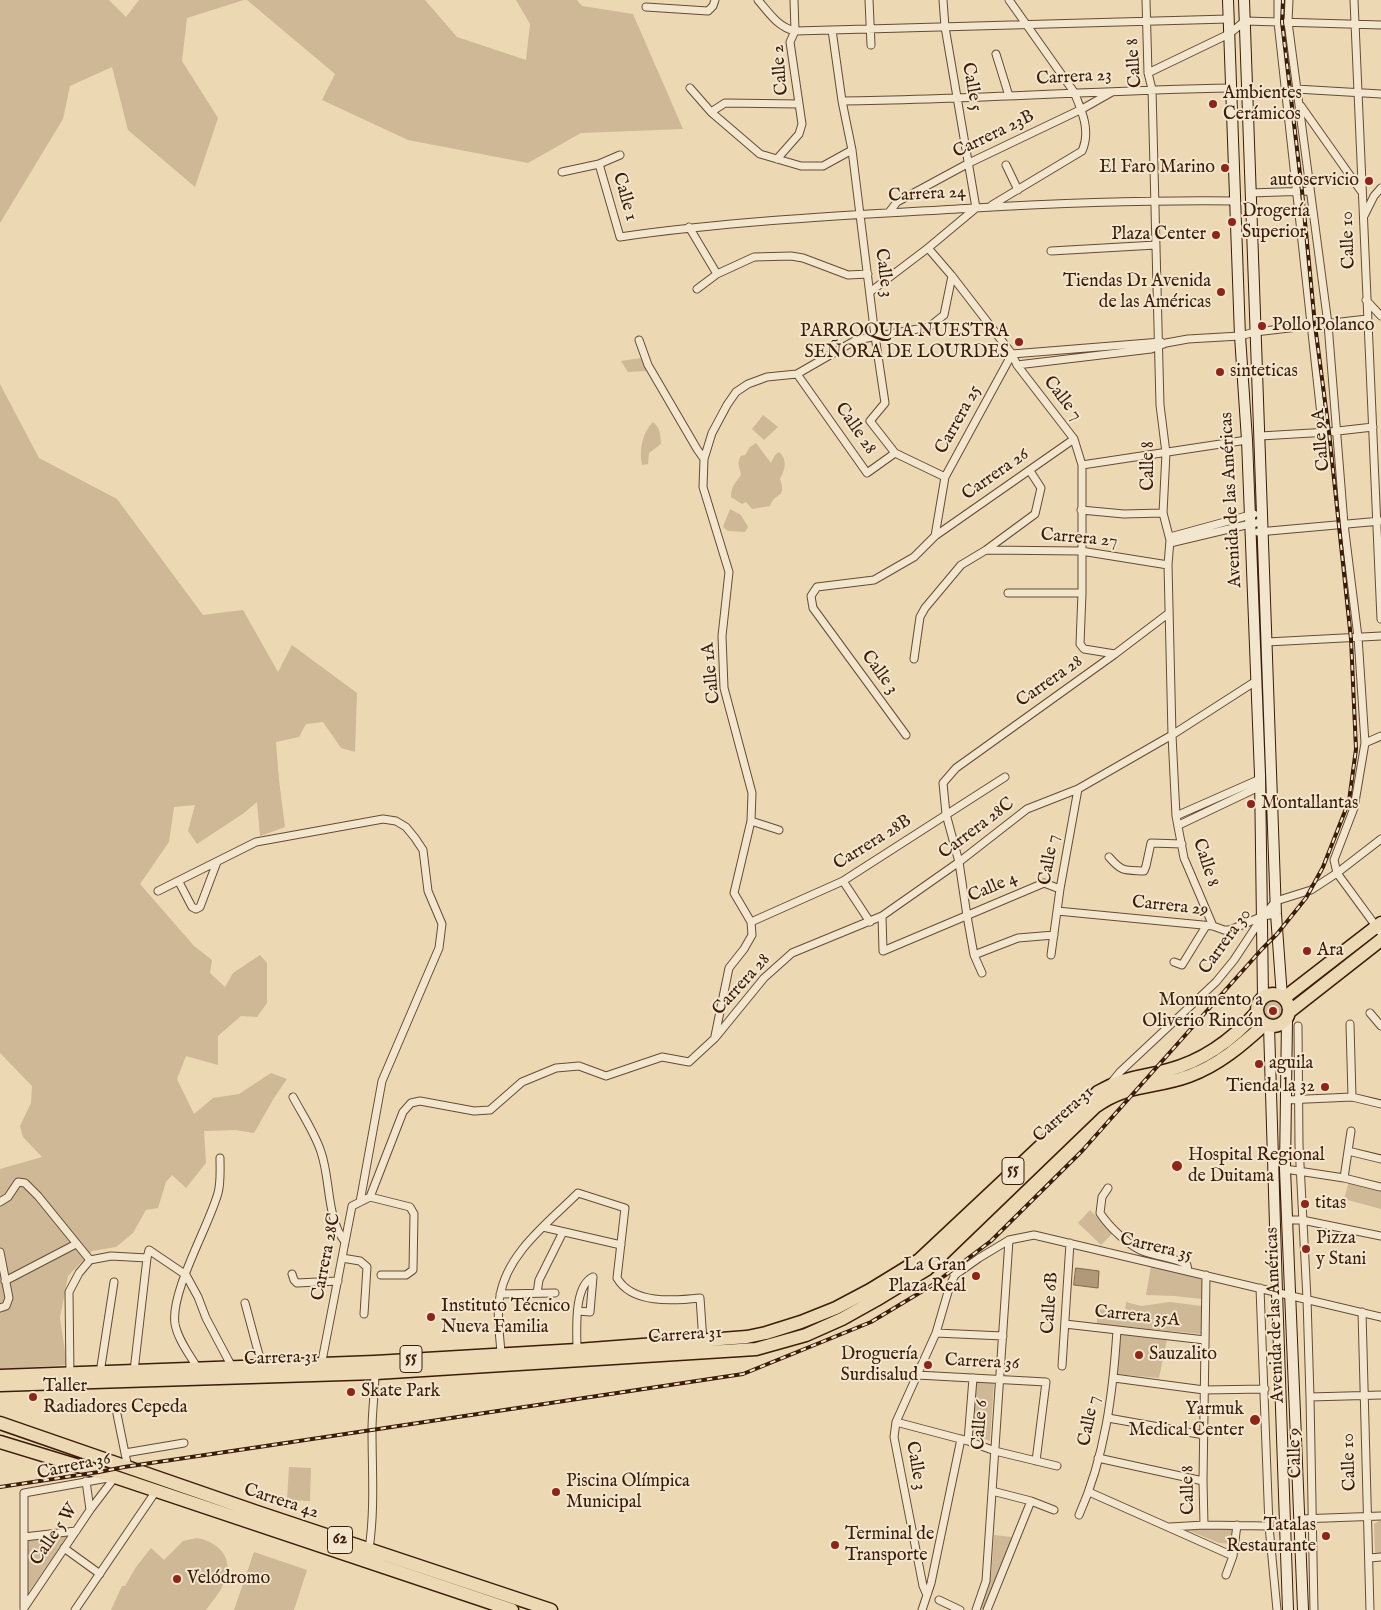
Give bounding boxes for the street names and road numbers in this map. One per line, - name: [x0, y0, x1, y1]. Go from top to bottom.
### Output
- street label: Calle 8: [1122, 37, 1148, 89]
- street label: Calle 2: [768, 44, 794, 96]
- street label: Calle 5: [956, 61, 986, 113]
- street label: Carrera 23: [1036, 65, 1112, 91]
- street label: Carrera 23B: [950, 106, 1038, 164]
- street label: Calle 1: [607, 170, 641, 224]
- street label: Carrera 24: [888, 182, 966, 208]
- street label: Calle 10: [1337, 211, 1361, 269]
- street label: Calle 3: [869, 247, 897, 299]
- street label: Calle 7: [1038, 372, 1086, 426]
- street label: Carrera 25: [931, 382, 987, 458]
- street label: Calle 28: [829, 399, 881, 459]
- street label: Calle 9A: [1309, 408, 1335, 472]
- street label: Avenida de las Américas: [1217, 412, 1247, 588]
- street label: Calle 8: [1138, 441, 1160, 491]
- street label: Carrera 26: [958, 444, 1034, 506]
- street label: Carrera 27: [1040, 525, 1118, 553]
- street label: Calle 1A: [698, 641, 726, 705]
- street label: Calle 3: [856, 647, 902, 699]
- street label: Carrera 28: [1013, 651, 1087, 713]
- street label: Carrera 28C: [935, 794, 1019, 864]
- street label: Carrera 28B: [830, 811, 916, 875]
- street label: Calle 7: [1035, 833, 1065, 887]
- street label: Calle 8: [1187, 836, 1223, 890]
- street label: Calle 4: [965, 868, 1021, 908]
- street label: Carrera 29: [1131, 892, 1209, 922]
- street label: Carrera 30: [1195, 905, 1257, 979]
- street label: Carrera 28: [709, 950, 775, 1020]
- street label: Carrera 31: [1029, 1082, 1099, 1148]
- road number: 55: [1002, 1158, 1024, 1184]
- street label: Carrera 28C: [308, 1211, 346, 1303]
- street label: Avenida de las Américas: [1262, 1227, 1290, 1403]
- street label: Carrera 35: [1118, 1229, 1194, 1267]
- street label: Calle 6B: [1038, 1271, 1064, 1335]
- street label: Carrera 35A: [1093, 1302, 1181, 1332]
- street label: Carrera 31: [647, 1323, 723, 1349]
- road number: 55: [400, 1346, 422, 1372]
- street label: Carrera 31: [244, 1347, 318, 1371]
- street label: Carrera 36: [944, 1350, 1020, 1376]
- street label: Calle 7: [1075, 1394, 1105, 1448]
- street label: Calle 6: [968, 1399, 994, 1451]
- street label: Calle 9: [1285, 1428, 1307, 1478]
- street label: Calle 10: [1338, 1433, 1362, 1491]
- street label: Calle 3: [900, 1440, 930, 1492]
- street label: Carrera 36: [35, 1449, 113, 1485]
- street label: Calle 8: [1178, 1465, 1200, 1515]
- street label: Carrera 42: [241, 1480, 321, 1524]
- street label: Calle 5 W: [26, 1500, 84, 1570]
- road number: 62: [328, 1526, 352, 1554]

